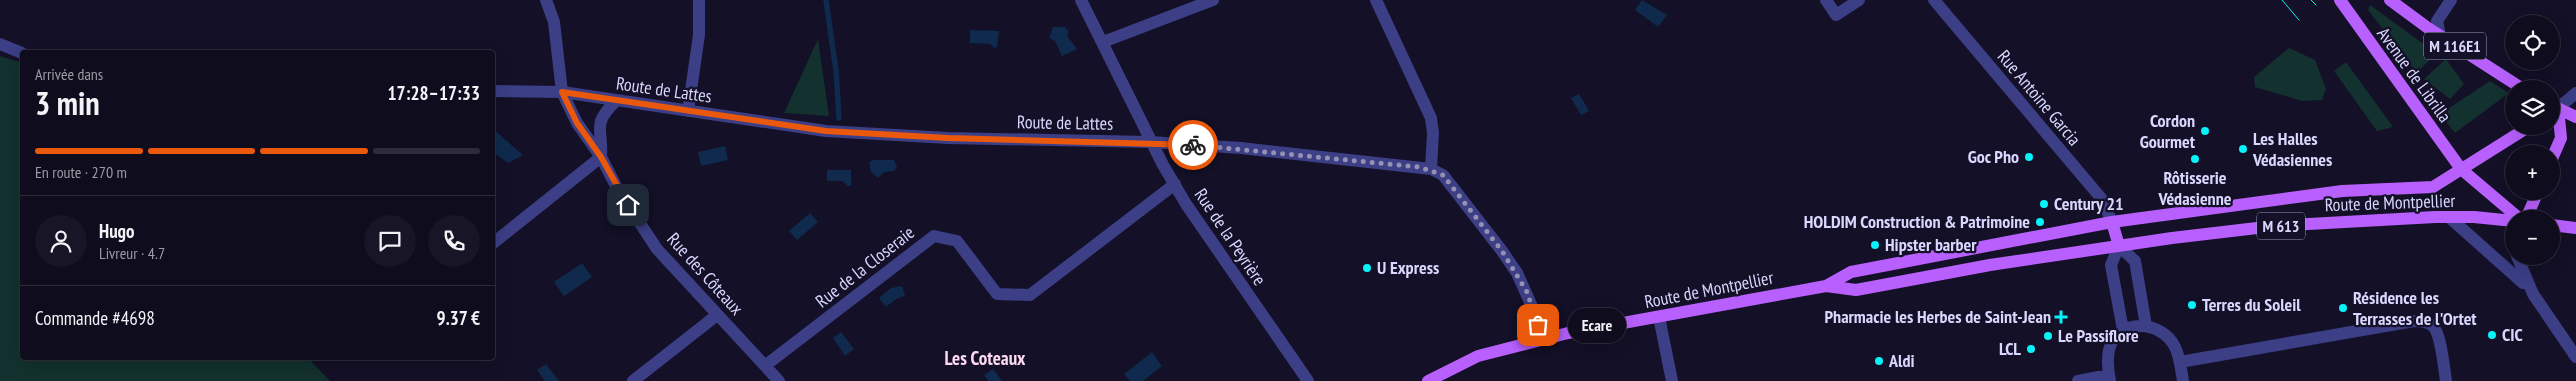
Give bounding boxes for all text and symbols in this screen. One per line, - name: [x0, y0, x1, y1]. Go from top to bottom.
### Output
- map controls: [2505, 15, 2560, 265]
- button: locate: [2505, 15, 2560, 70]
- street label: Avenue de Librilla: [2372, 23, 2457, 127]
- road number: M 116E1: [2424, 32, 2486, 59]
- street label: Rue Antoine Garcia: [1993, 45, 2086, 150]
- text: Arrivée dans: [35, 64, 103, 84]
- street label: Route de Lattes: [615, 71, 713, 108]
- button: layers: [2505, 80, 2560, 135]
- text: 17:28–17:33: [387, 81, 480, 105]
- text: 3 min: [35, 82, 100, 124]
- place label: Cordon Gourmet: [2140, 109, 2196, 153]
- street label: Route de Lattes: [1017, 110, 1113, 135]
- courier: [1168, 120, 1218, 170]
- marker: Cordon Gourmet: [2199, 125, 2211, 137]
- place label: Les Halles Védasiennes: [2252, 127, 2332, 171]
- icon: bike: [1179, 131, 1207, 159]
- marker: Les Halles Védasiennes: [2237, 143, 2249, 155]
- place label: Goc Pho: [1968, 145, 2019, 168]
- button: +: [2505, 145, 2560, 200]
- marker: Goc Pho: [2023, 151, 2035, 163]
- marker: Rôtisserie Védasienne: [2189, 153, 2201, 165]
- text: En route · 270 m: [35, 162, 127, 182]
- place label: Rôtisserie Védasienne: [2158, 166, 2232, 210]
- pin: [607, 184, 649, 226]
- street label: Rue de la Peyrière: [1190, 184, 1271, 290]
- street label: Route de Montpellier: [2324, 189, 2456, 216]
- icon: home: [614, 191, 642, 219]
- place label: Century 21: [2054, 192, 2124, 215]
- marker: Century 21: [2038, 198, 2050, 210]
- place label: HOLDIM Construction & Patrimoine: [1804, 210, 2030, 233]
- button: −: [2505, 210, 2560, 265]
- road number: M 613: [2257, 212, 2305, 240]
- button: person: [35, 215, 87, 267]
- button: chat: [364, 215, 416, 267]
- button: phone: [428, 215, 480, 267]
- marker: HOLDIM Construction & Patrimoine: [2034, 216, 2046, 228]
- text: Hugo: [99, 219, 134, 243]
- street label: Rue de la Closeraie: [811, 221, 919, 312]
- street label: Rue des Côteaux: [662, 228, 749, 320]
- place label: Hipster barber: [1885, 233, 1977, 256]
- marker: Hipster barber: [1869, 239, 1881, 251]
- text: Livreur · 4.7: [99, 243, 165, 263]
- place label: U Express: [1377, 256, 1439, 279]
- marker: U Express: [1361, 262, 1373, 274]
- street label: Route de Montpellier: [1643, 266, 1775, 313]
- place label: Résidence les Terrasses de l'Ortet: [2353, 286, 2477, 330]
- place label: Terres du Soleil: [2202, 293, 2301, 316]
- marker: Terres du Soleil: [2186, 299, 2198, 311]
- marker: Résidence les Terrasses de l'Ortet: [2337, 302, 2349, 314]
- pin: [1517, 304, 1559, 346]
- place label: Pharmacie les Herbes de Saint-Jean: [1824, 305, 2051, 328]
- text: Commande #4698: [35, 306, 155, 330]
- text: 9.37 €: [437, 306, 480, 330]
- callout: Ecare: [1568, 308, 1626, 342]
- icon: bag: [1524, 311, 1552, 339]
- marker: Pharmacie les Herbes de Saint-Jean: [2055, 311, 2067, 323]
- text: Ecare: [1582, 315, 1612, 335]
- place label: CIC: [2502, 323, 2523, 346]
- place label: Le Passiflore: [2058, 324, 2139, 347]
- marker: CIC: [2486, 329, 2498, 341]
- marker: Le Passiflore: [2042, 330, 2054, 342]
- place label: LCL: [1999, 337, 2021, 360]
- marker: LCL: [2025, 343, 2037, 355]
- district label: Les Coteaux: [945, 346, 1026, 370]
- place label: Aldi: [1888, 349, 1914, 372]
- marker: Aldi: [1873, 355, 1885, 367]

